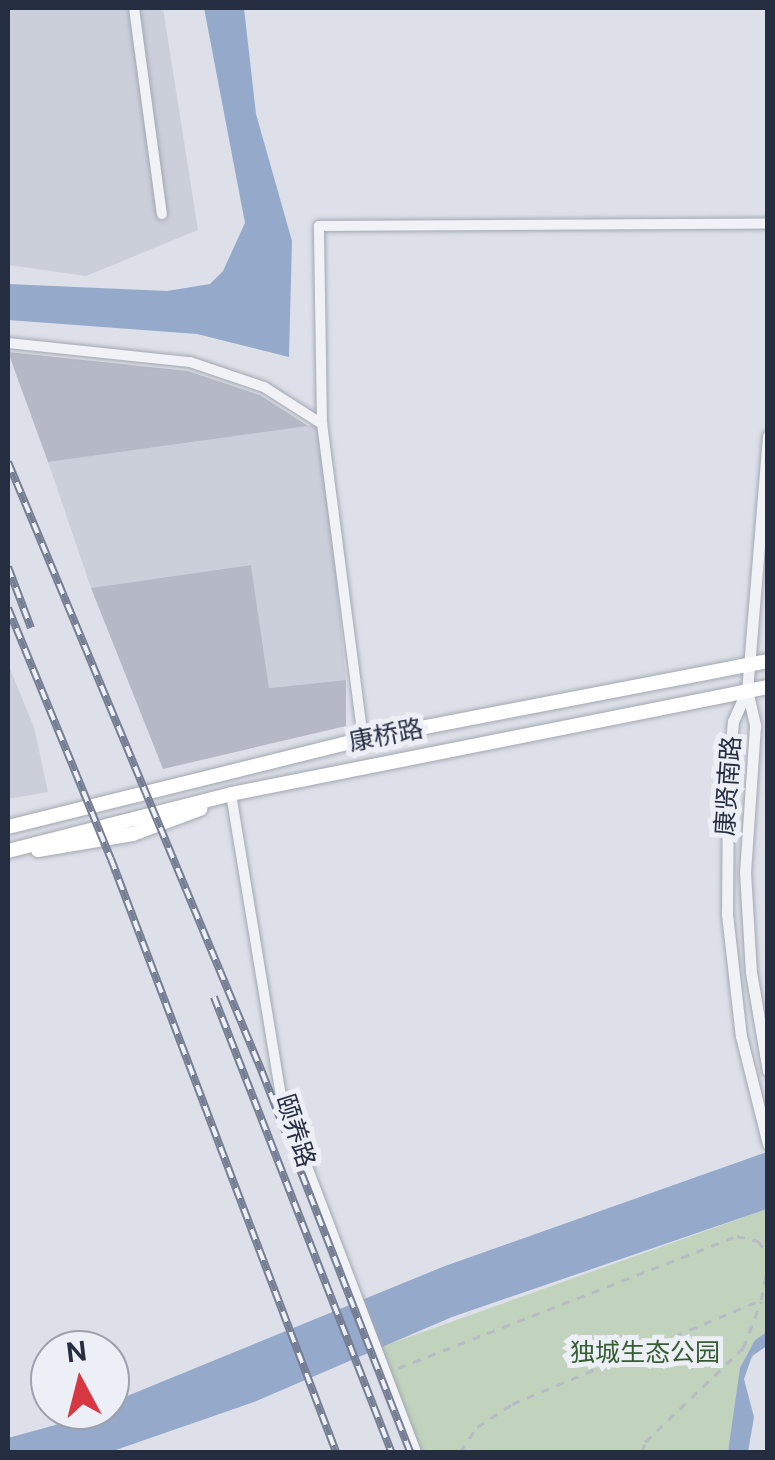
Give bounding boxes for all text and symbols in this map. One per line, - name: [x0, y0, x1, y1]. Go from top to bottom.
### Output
- street label: 康桥路: [346, 714, 426, 758]
- street label: 康贤南路: [711, 735, 747, 837]
- street label: 颐养路: [269, 1091, 321, 1171]
- north arrow: [30, 1330, 130, 1430]
- text: N: [64, 1332, 89, 1371]
- park label: 独城生态公园: [570, 1338, 720, 1368]

